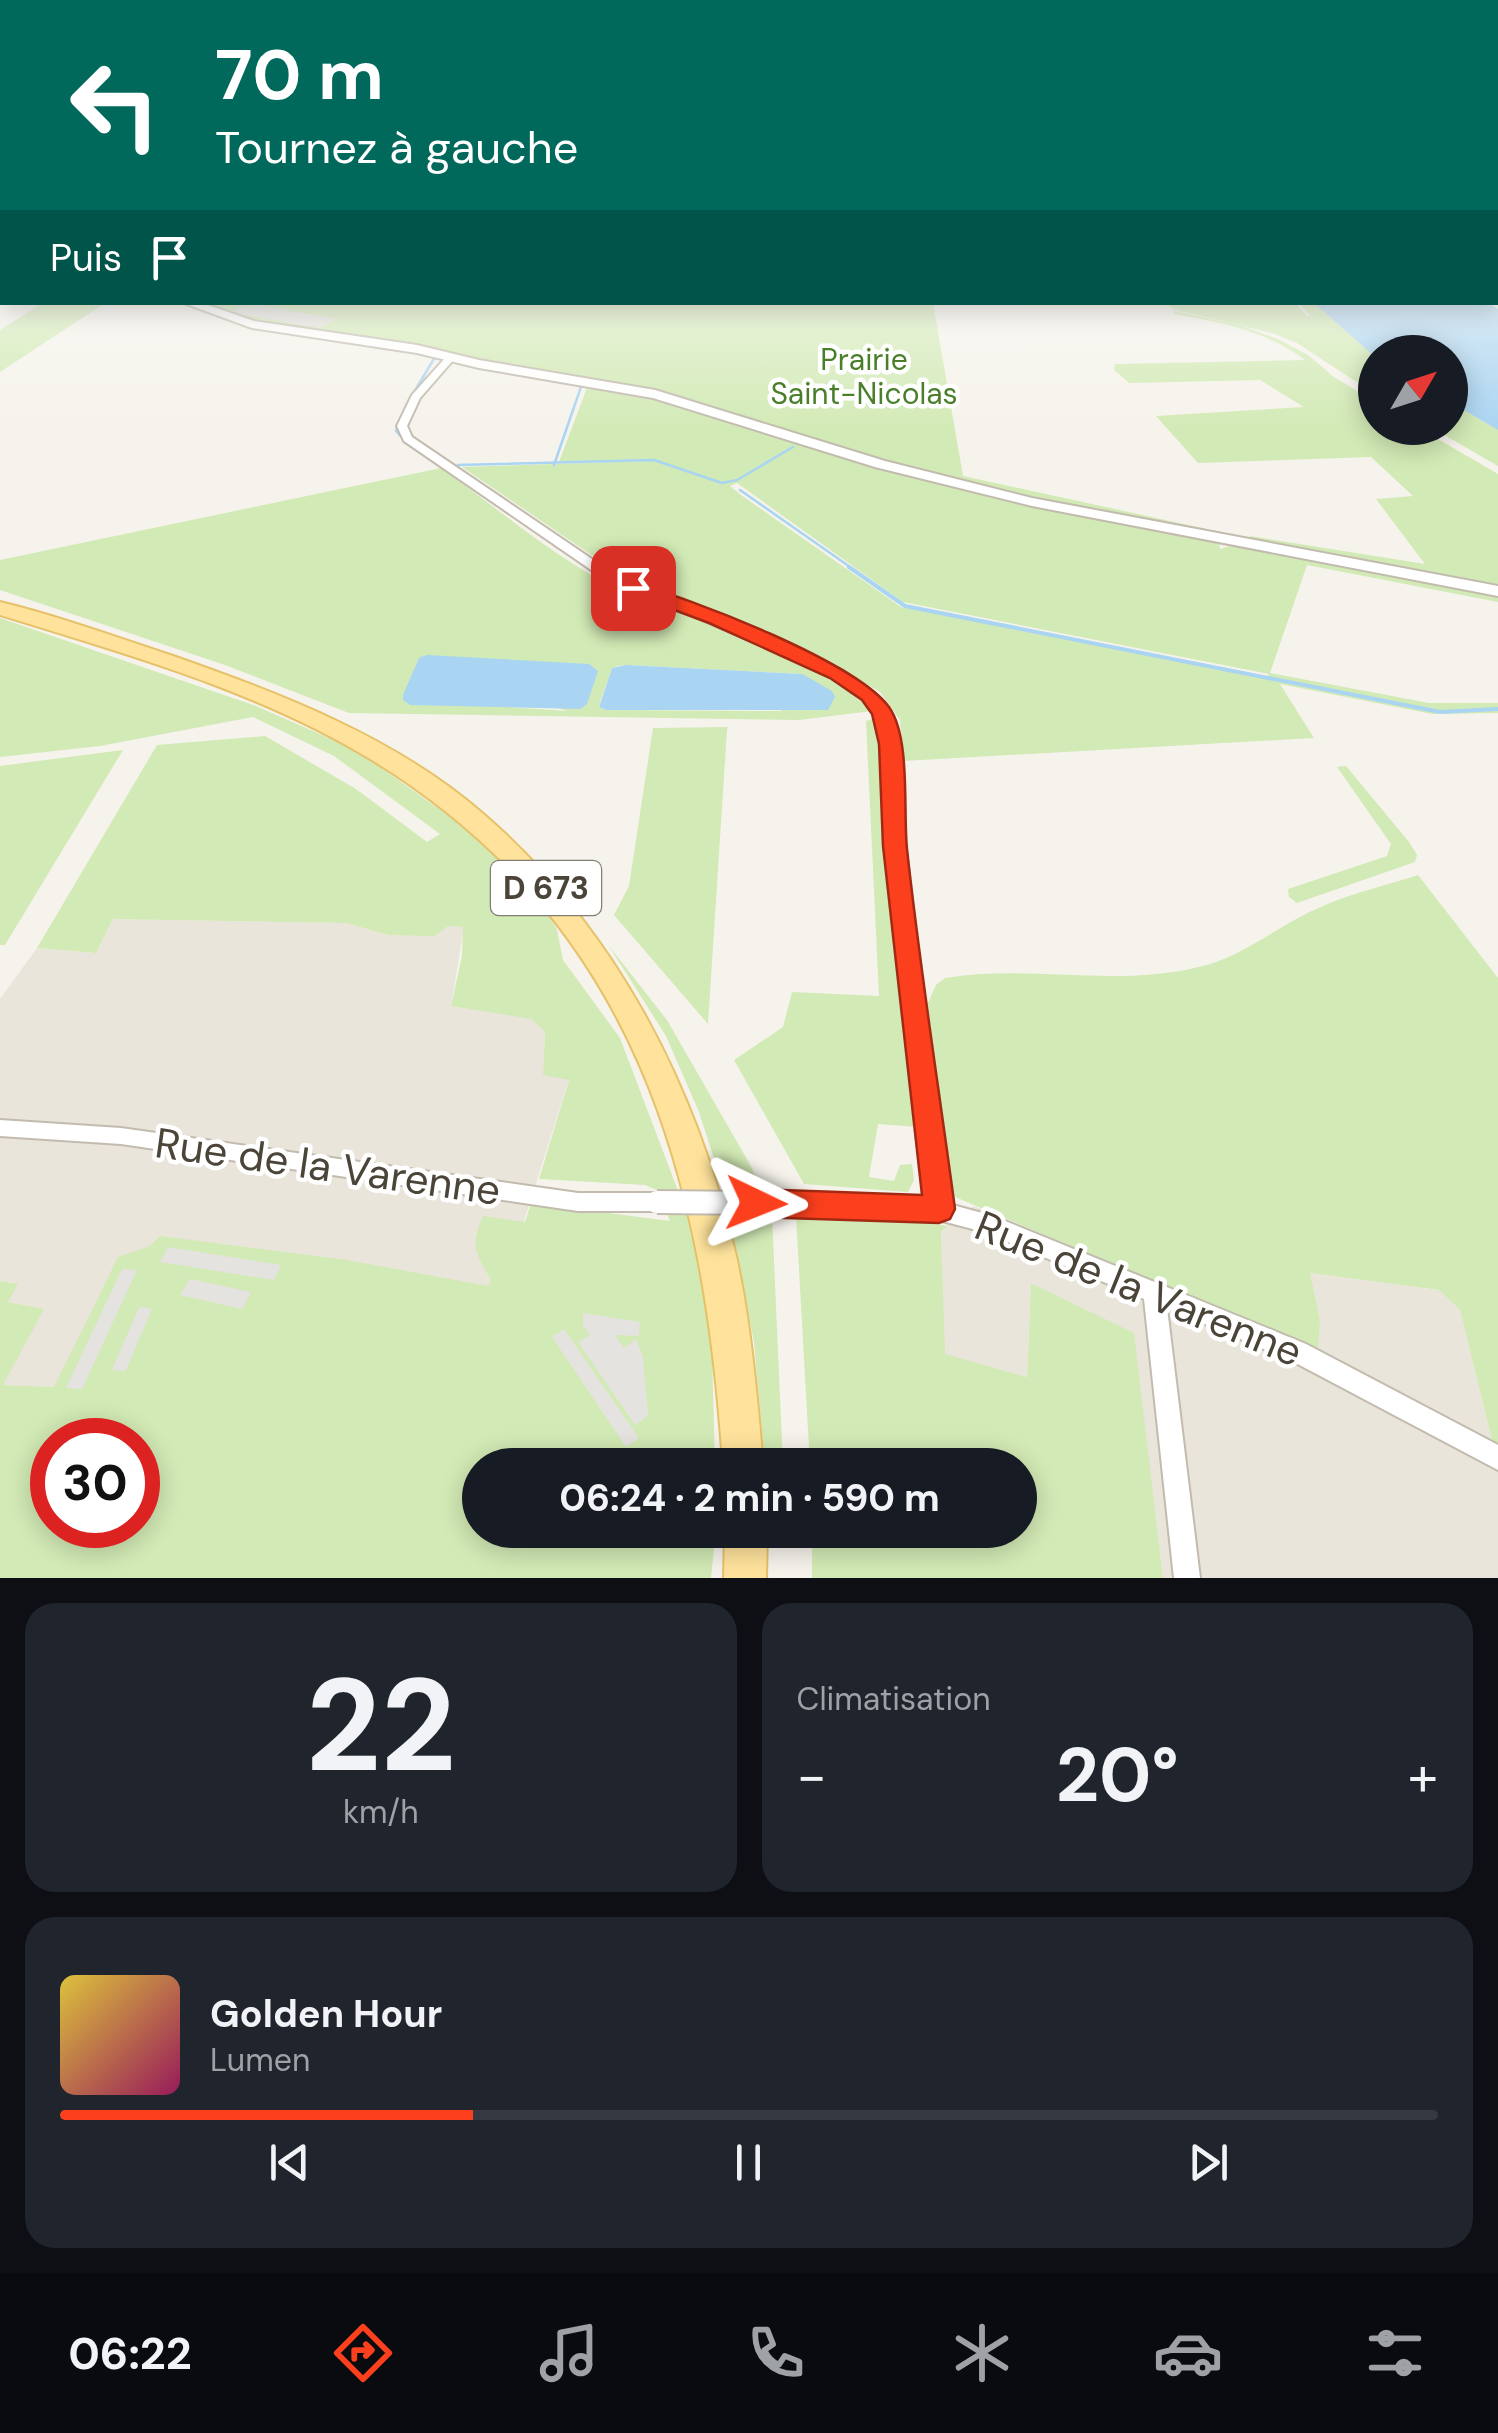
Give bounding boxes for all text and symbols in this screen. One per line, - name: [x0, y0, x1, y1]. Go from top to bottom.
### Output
- text: 70 m: [215, 30, 384, 121]
- icon: left: [50, 40, 180, 170]
- text: Tournez à gauche: [215, 118, 578, 177]
- icon: arrive: [142, 230, 197, 285]
- text: Puis: [50, 233, 122, 283]
- north arrow: [1358, 335, 1468, 445]
- map controls: [1358, 335, 1468, 445]
- park label: Prairie Saint-Nicolas: [770, 340, 958, 413]
- pin: [591, 546, 676, 631]
- icon: arrive: [606, 561, 661, 616]
- road number: D 673: [491, 861, 601, 915]
- street label: Rue de la Varenne: [152, 1115, 504, 1218]
- position arrow: [704, 1151, 808, 1255]
- street label: Rue de la Varenne: [967, 1198, 1310, 1379]
- speed limit sign: 30: [30, 1418, 160, 1548]
- text: 06:24 · 2 min · 590 m: [559, 1473, 940, 1523]
- text: 22: [306, 1641, 456, 1810]
- text: Climatisation: [797, 1678, 991, 1720]
- text: 20°: [1056, 1727, 1179, 1824]
- text: −: [797, 1740, 827, 1812]
- text: +: [1408, 1740, 1438, 1812]
- text: km/h: [343, 1791, 419, 1833]
- text: Golden Hour: [210, 1989, 442, 2039]
- text: Lumen: [210, 2039, 310, 2081]
- icon: previous: [262, 2135, 317, 2190]
- icon: pause: [721, 2135, 776, 2190]
- icon: next: [1181, 2135, 1236, 2190]
- icon: directions: [328, 2318, 398, 2388]
- icon: music: [534, 2318, 604, 2388]
- icon: phone: [741, 2318, 811, 2388]
- icon: climate: [947, 2318, 1017, 2388]
- icon: car: [1153, 2318, 1223, 2388]
- icon: filters: [1360, 2318, 1430, 2388]
- text: 06:22: [68, 2324, 192, 2383]

